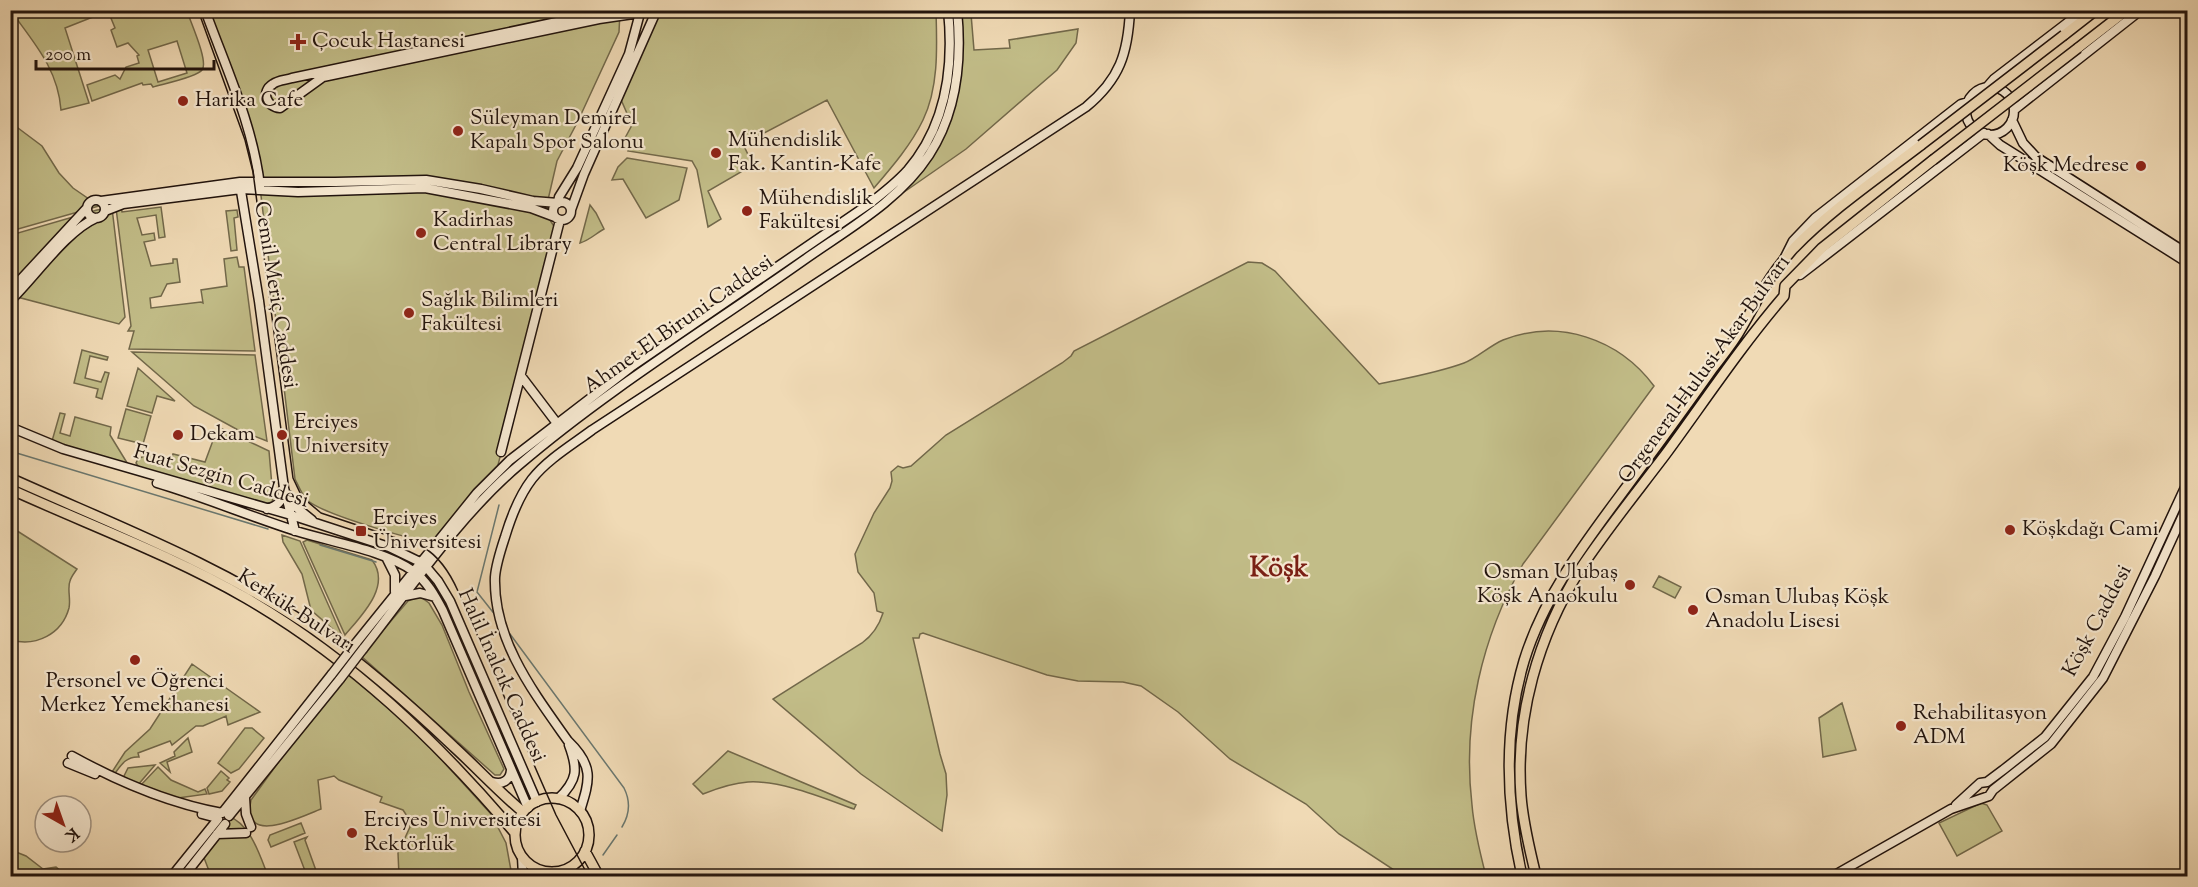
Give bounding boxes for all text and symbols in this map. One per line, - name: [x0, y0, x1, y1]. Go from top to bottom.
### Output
- place label: Çocuk Hastanesi: [312, 27, 465, 57]
- scale bar: [36, 33, 214, 71]
- marker: Çocuk Hastanesi: [289, 33, 307, 51]
- text: 200 m: [45, 43, 91, 69]
- place label: Harika Cafe: [195, 86, 303, 116]
- marker: Harika Cafe: [176, 94, 190, 108]
- place label: Süleyman Demirel Kapalı Spor Salonu: [470, 104, 644, 158]
- marker: Süleyman Demirel Kapalı Spor Salonu: [451, 124, 465, 138]
- place label: Mühendislik Fak. Kantin-Kafe: [728, 126, 881, 180]
- marker: Mühendislik Fak. Kantin-Kafe: [709, 146, 723, 160]
- place label: Köşk Medrese: [2003, 151, 2129, 181]
- marker: Köşk Medrese: [2134, 159, 2148, 173]
- place label: Mühendislik Fakültesi: [759, 184, 874, 238]
- street label: Cemil Meriç Caddesi: [245, 199, 305, 391]
- marker: Mühendislik Fakültesi: [740, 204, 754, 218]
- place label: Kadirhas Central Library: [433, 206, 572, 260]
- marker: Kadirhas Central Library: [414, 226, 428, 240]
- street label: Ahmet El Biruni Caddesi: [578, 248, 780, 402]
- street label: Orgeneral Hulusi Akar Bulvarı: [1612, 249, 1798, 491]
- place label: Sağlık Bilimleri Fakültesi: [421, 286, 559, 340]
- marker: Sağlık Bilimleri Fakültesi: [402, 306, 416, 320]
- place label: Erciyes University: [294, 408, 390, 462]
- place label: Dekam: [190, 420, 255, 450]
- marker: Dekam: [171, 428, 185, 442]
- marker: Erciyes University: [275, 428, 289, 442]
- street label: Fuat Sezgin Caddesi: [130, 438, 312, 516]
- place label: Erciyes Üniversitesi: [373, 504, 482, 558]
- place label: Köşkdağı Cami: [2022, 515, 2159, 545]
- marker: Köşkdağı Cami: [2003, 523, 2017, 537]
- marker: Erciyes Üniversitesi: [354, 524, 368, 538]
- district label: Köşk: [1250, 550, 1309, 589]
- place label: Osman Ulubaş Köşk Anaokulu: [1477, 558, 1618, 612]
- street label: Köşk Caddesi: [2056, 560, 2140, 682]
- street label: Kerkük Bulvarı: [231, 562, 361, 662]
- marker: Osman Ulubaş Köşk Anaokulu: [1623, 578, 1637, 592]
- place label: Osman Ulubaş Köşk Anadolu Lisesi: [1705, 583, 1890, 637]
- street label: Halil İnalcık Caddesi: [449, 584, 553, 768]
- marker: Osman Ulubaş Köşk Anadolu Lisesi: [1686, 603, 1700, 617]
- marker: Personel ve Öğrenci Merkez Yemekhanesi: [128, 653, 142, 667]
- place label: Personel ve Öğrenci Merkez Yemekhanesi: [41, 667, 230, 721]
- place label: Rehabilitasyon ADM: [1913, 699, 2047, 753]
- marker: Rehabilitasyon ADM: [1894, 719, 1908, 733]
- north arrow: [33, 794, 93, 854]
- place label: Erciyes Üniversitesi Rektörlük: [364, 806, 541, 860]
- text: K: [59, 821, 83, 846]
- marker: Erciyes Üniversitesi Rektörlük: [345, 826, 359, 840]

